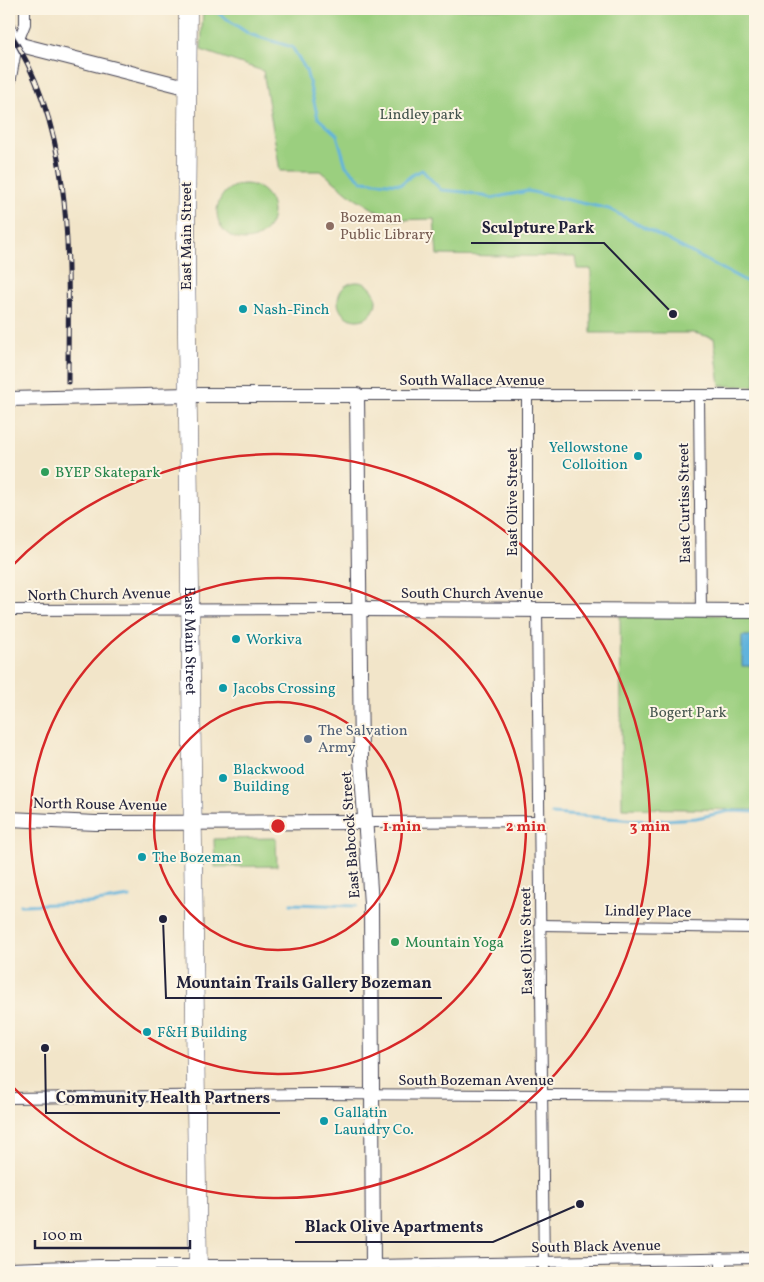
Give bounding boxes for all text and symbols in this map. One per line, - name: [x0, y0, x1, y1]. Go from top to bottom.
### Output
- park label: Lindley park: [380, 105, 462, 126]
- street label: East Main Street: [177, 182, 198, 290]
- place label: Bozeman Public Library: [340, 208, 433, 246]
- callout: Sculpture Park: [471, 212, 604, 243]
- text: Sculpture Park: [482, 218, 595, 240]
- marker: Bozeman Public Library: [324, 220, 336, 232]
- place label: Nash-Finch: [253, 300, 330, 321]
- marker: Nash-Finch: [237, 303, 249, 315]
- street label: South Wallace Avenue: [399, 371, 545, 392]
- place label: Yellowstone Colloition: [549, 438, 628, 476]
- street label: East Curtiss Street: [674, 442, 697, 563]
- street label: East Olive Street: [503, 448, 524, 556]
- marker: Yellowstone Colloition: [632, 450, 644, 462]
- place label: BYEP Skatepark: [55, 463, 161, 484]
- marker: BYEP Skatepark: [39, 466, 51, 478]
- street label: North Church Avenue: [27, 584, 171, 607]
- street label: South Church Avenue: [401, 584, 543, 605]
- street label: East Main Street: [178, 587, 200, 695]
- place label: Workiva: [246, 630, 302, 651]
- marker: Workiva: [230, 633, 242, 645]
- place label: Jacobs Crossing: [233, 679, 336, 700]
- marker: Jacobs Crossing: [217, 682, 229, 694]
- park label: Bogert Park: [649, 703, 727, 724]
- place label: The Salvation Army: [318, 721, 408, 759]
- marker: The Salvation Army: [302, 733, 314, 745]
- place label: Blackwood Building: [233, 760, 305, 798]
- street label: East Babcock Street: [337, 770, 366, 899]
- marker: Blackwood Building: [217, 772, 229, 784]
- street label: North Rouse Avenue: [32, 794, 167, 817]
- centre of rings: [269, 817, 287, 835]
- text: 1 min: [383, 817, 421, 838]
- text: 2 min: [506, 817, 546, 838]
- text: 3 min: [630, 817, 670, 838]
- place label: The Bozeman: [152, 848, 241, 869]
- marker: The Bozeman: [136, 851, 148, 863]
- street label: East Olive Street: [516, 887, 539, 995]
- street label: Lindley Place: [604, 901, 692, 924]
- place label: Mountain Yoga: [405, 933, 504, 954]
- marker: Mountain Yoga: [389, 936, 401, 948]
- callout: Mountain Trails Gallery Bozeman: [166, 967, 442, 998]
- text: Mountain Trails Gallery Bozeman: [176, 973, 432, 995]
- place label: F&H Building: [157, 1023, 248, 1044]
- marker: F&H Building: [141, 1026, 153, 1038]
- street label: South Bozeman Avenue: [398, 1071, 554, 1092]
- callout: Community Health Partners: [46, 1082, 280, 1113]
- text: Community Health Partners: [56, 1088, 270, 1110]
- place label: Gallatin Laundry Co.: [334, 1103, 414, 1141]
- marker: Gallatin Laundry Co.: [318, 1115, 330, 1127]
- callout: Black Olive Apartments: [295, 1211, 493, 1242]
- scale bar: [35, 1217, 190, 1249]
- text: Black Olive Apartments: [305, 1217, 483, 1239]
- text: 100 m: [42, 1226, 82, 1247]
- street label: South Black Avenue: [531, 1236, 661, 1259]

